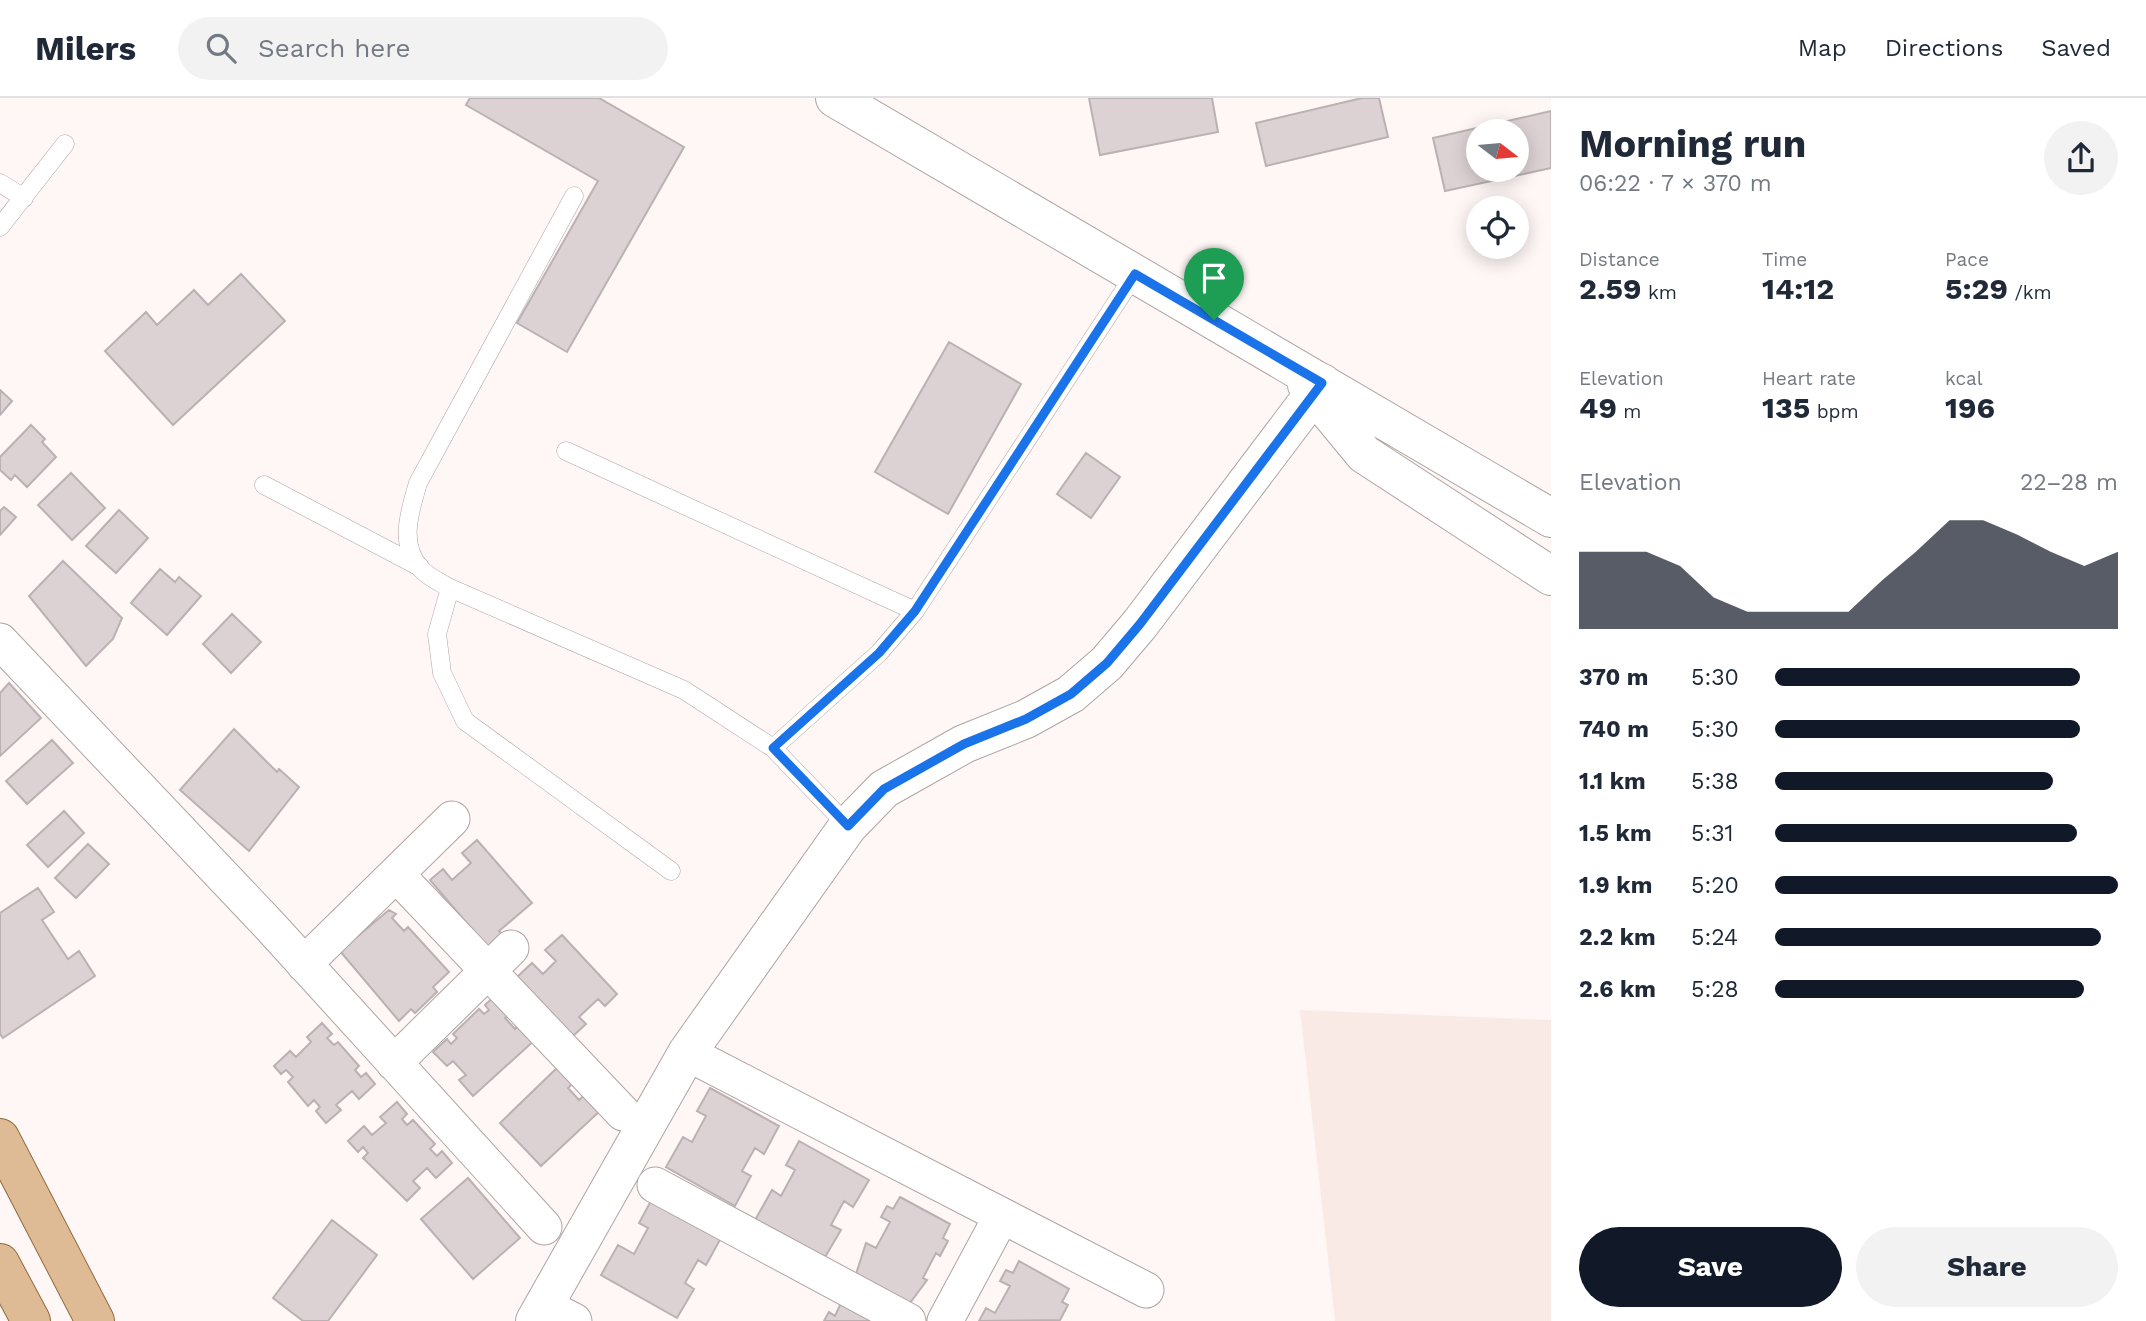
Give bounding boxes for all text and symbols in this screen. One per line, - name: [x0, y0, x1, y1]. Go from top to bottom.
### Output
- search box: [178, 17, 668, 80]
- text: Milers: [35, 29, 136, 68]
- icon: search: [202, 29, 240, 67]
- text: Search here: [258, 33, 410, 63]
- text: Map: [1798, 34, 1847, 62]
- text: Directions: [1885, 34, 2003, 62]
- text: Saved: [2041, 34, 2111, 62]
- north arrow: [1466, 119, 1530, 182]
- map controls: [1466, 119, 1529, 259]
- button: share: [2044, 121, 2118, 195]
- text: Morning run: [1579, 122, 1806, 166]
- text: 06:22 · 7 × 370 m: [1579, 170, 1772, 197]
- button: locate: [1466, 196, 1529, 259]
- pin: [1184, 248, 1244, 320]
- text: Distance: [1579, 248, 1660, 271]
- text: Time: [1762, 248, 1807, 271]
- text: Pace: [1945, 248, 1989, 271]
- icon: arrive: [1195, 259, 1233, 297]
- text: 2.59: [1579, 271, 1642, 306]
- text: 14:12: [1762, 271, 1834, 306]
- text: 5:29: [1945, 271, 2008, 306]
- text: km: [1642, 281, 1677, 304]
- text: /km: [2008, 281, 2052, 304]
- text: Elevation: [1579, 367, 1664, 390]
- text: Heart rate: [1762, 367, 1856, 390]
- text: kcal: [1945, 367, 1983, 390]
- text: 49: [1579, 390, 1617, 425]
- text: 135: [1762, 390, 1810, 425]
- text: 196: [1945, 390, 1995, 425]
- text: m: [1617, 400, 1641, 423]
- text: bpm: [1810, 400, 1859, 423]
- text: Elevation: [1579, 469, 1682, 496]
- text: 22–28 m: [2020, 469, 2118, 496]
- text: 370 m: [1579, 664, 1648, 691]
- text: 5:30: [1691, 664, 1739, 691]
- text: 740 m: [1579, 716, 1649, 743]
- text: 5:30: [1691, 716, 1739, 743]
- text: 1.1 km: [1579, 768, 1646, 795]
- text: 5:38: [1691, 768, 1739, 795]
- text: 1.5 km: [1579, 820, 1652, 847]
- text: 5:31: [1691, 820, 1734, 847]
- text: 1.9 km: [1579, 872, 1652, 899]
- text: 5:20: [1691, 872, 1739, 899]
- text: 2.2 km: [1579, 924, 1656, 951]
- text: 5:24: [1691, 924, 1738, 951]
- text: 2.6 km: [1579, 976, 1656, 1003]
- text: 5:28: [1691, 976, 1739, 1003]
- button: Save: [1579, 1227, 1842, 1307]
- button: Share: [1856, 1227, 2118, 1307]

